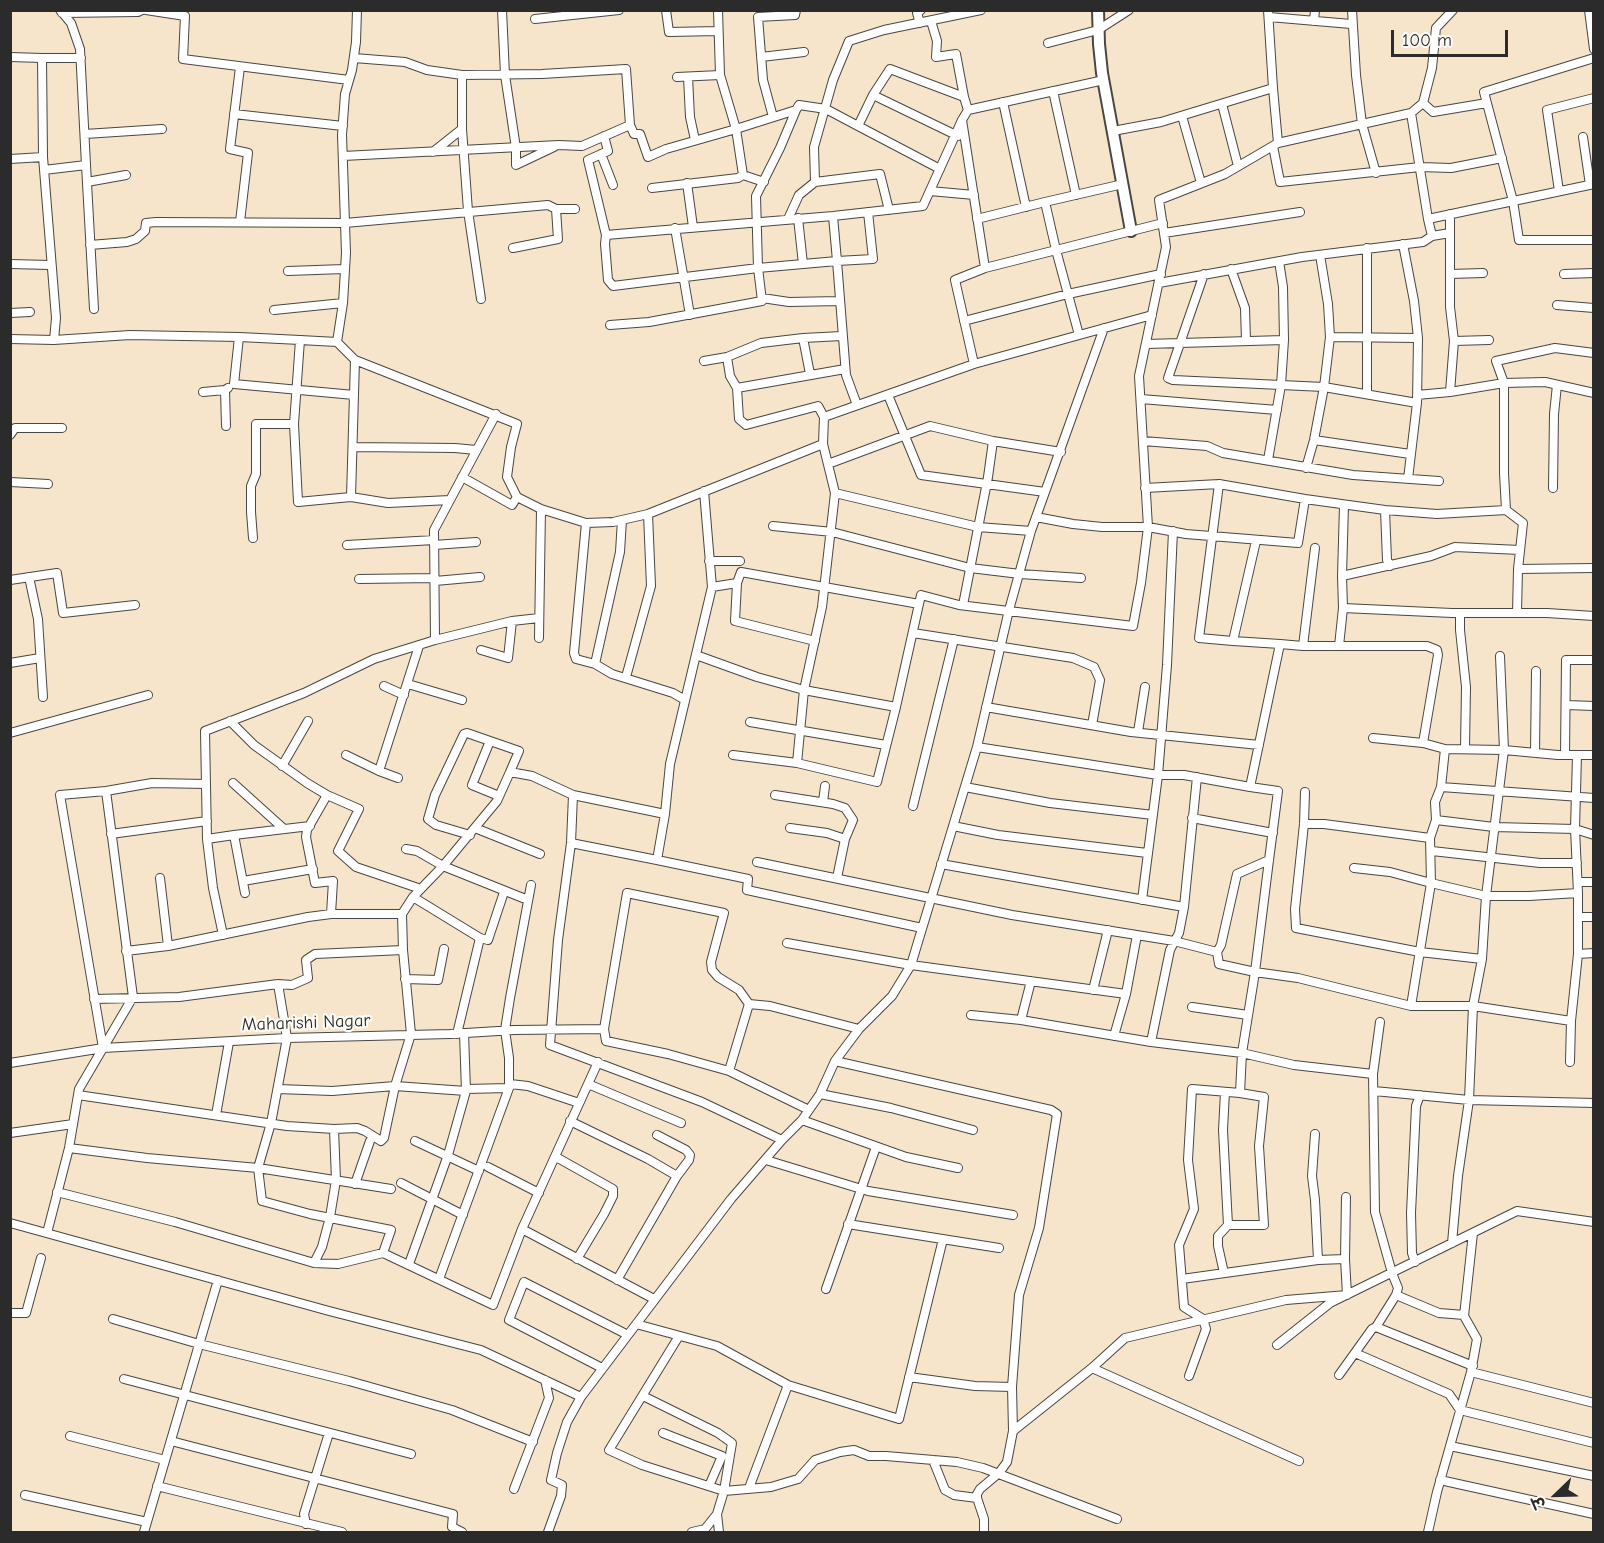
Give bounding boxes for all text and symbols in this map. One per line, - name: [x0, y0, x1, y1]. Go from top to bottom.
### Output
- scale bar: [1394, 18, 1511, 56]
- text: 100 m: [1402, 30, 1452, 51]
- street label: Maharishi Nagar: [241, 1010, 371, 1036]
- north arrow: [1526, 1465, 1586, 1525]
- text: उ: [1529, 1494, 1550, 1510]

